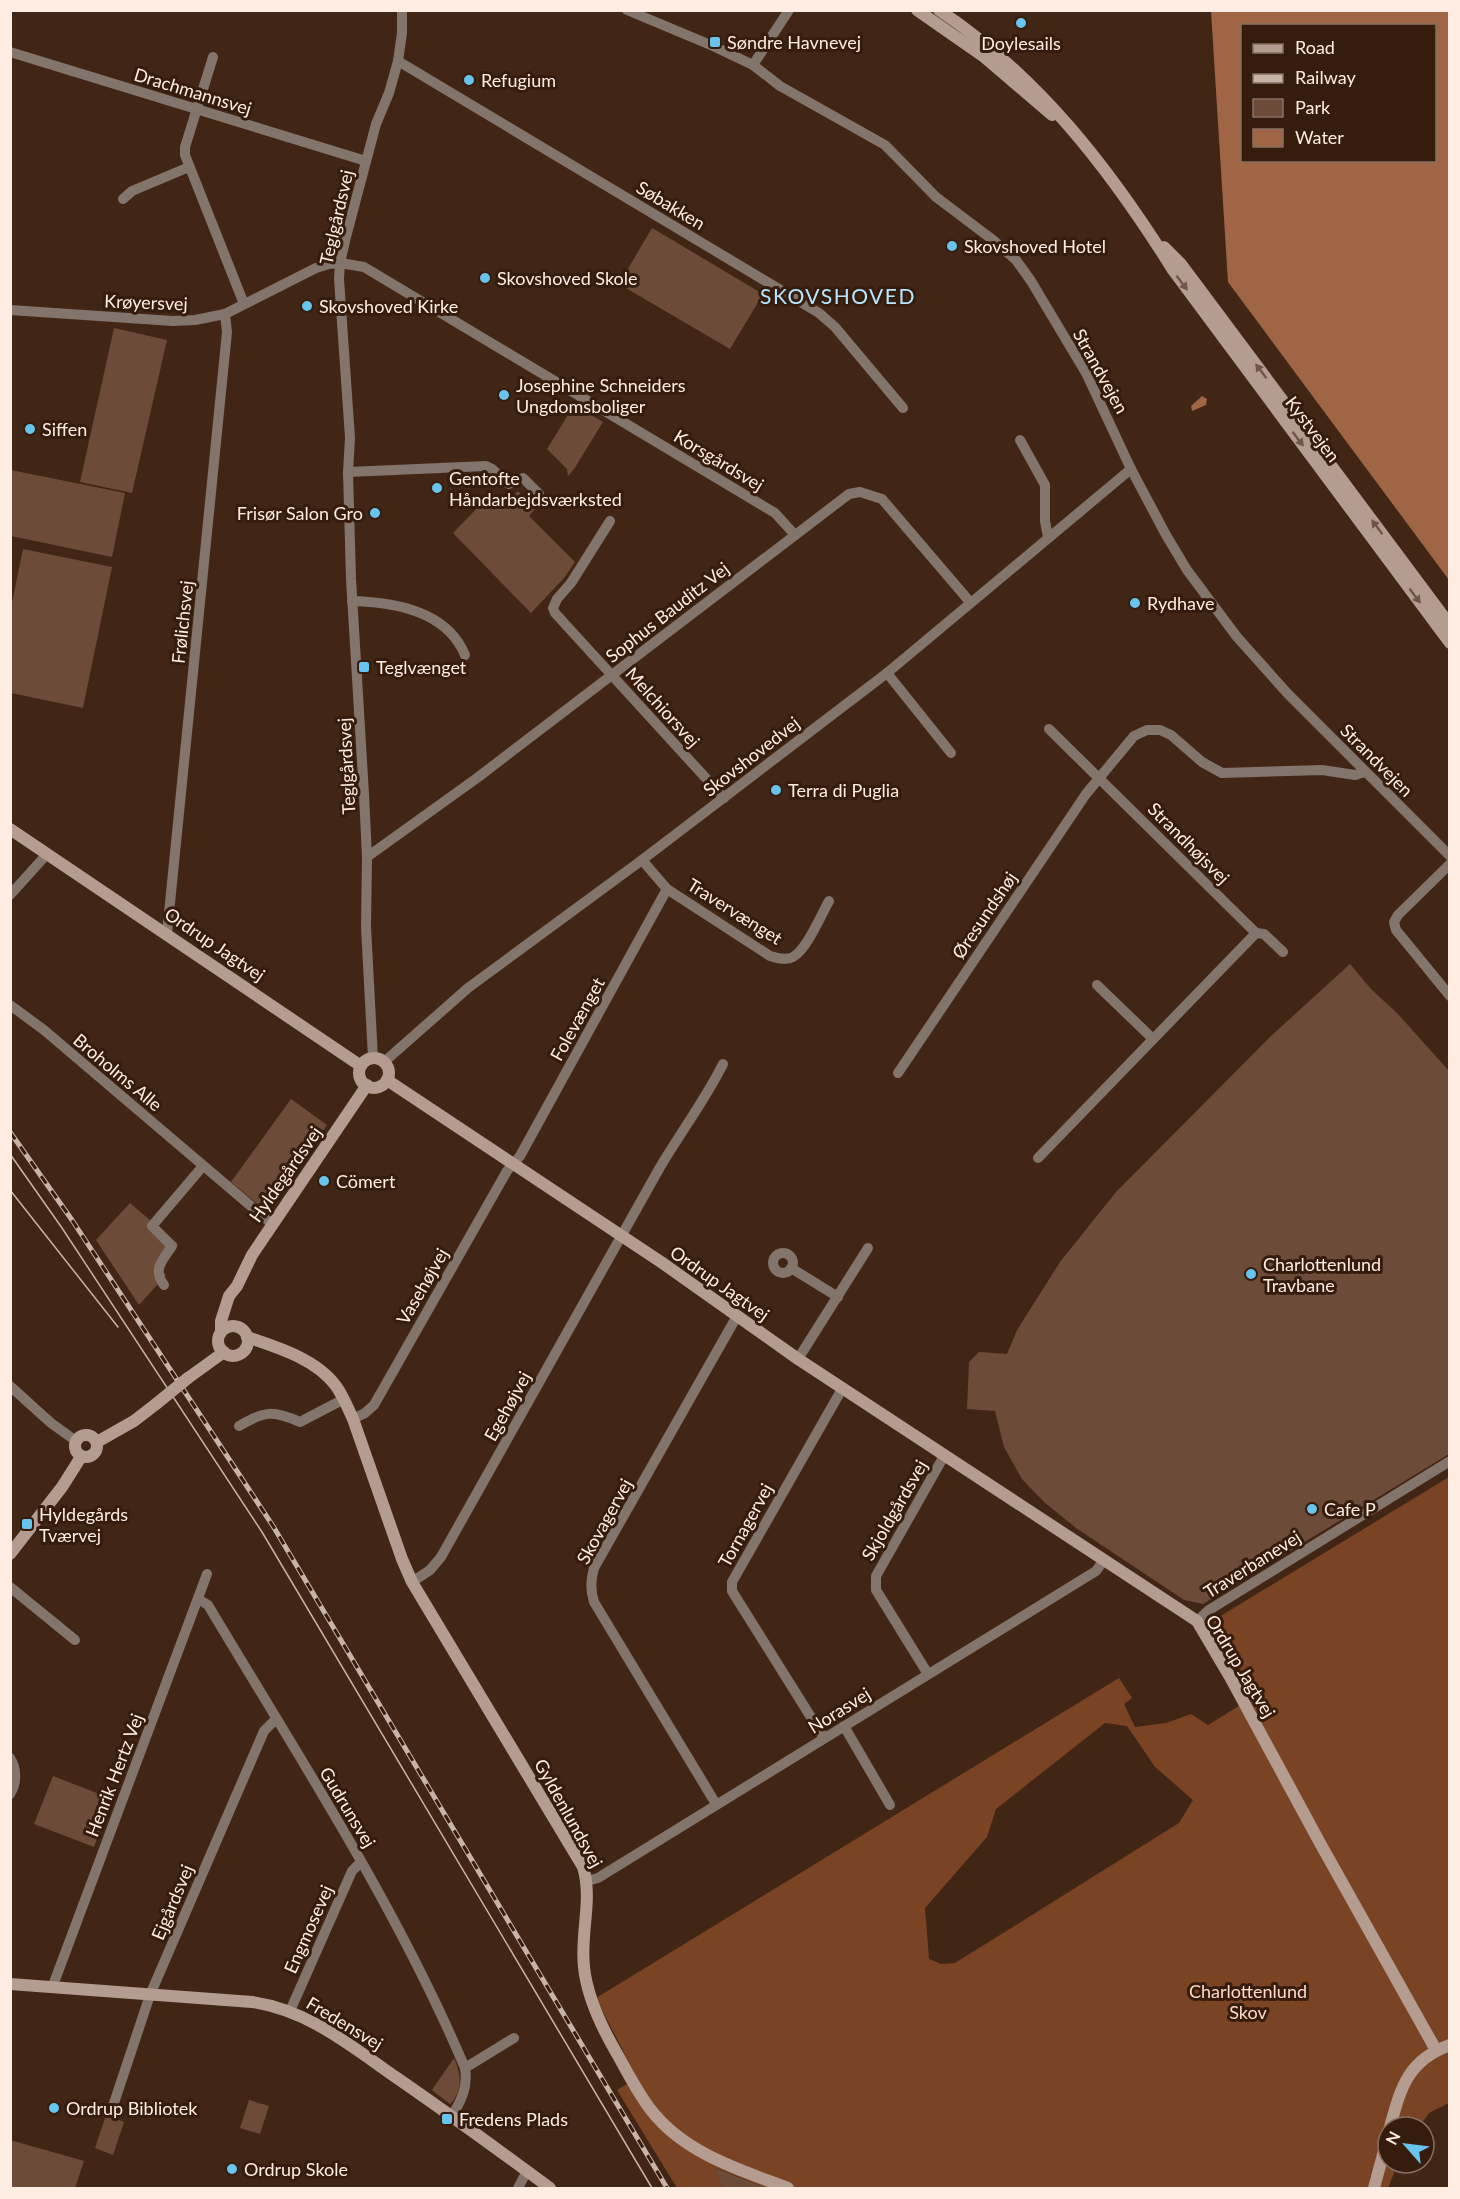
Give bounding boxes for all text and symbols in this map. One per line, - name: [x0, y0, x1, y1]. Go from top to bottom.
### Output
- marker: Doylesails: [1014, 16, 1028, 30]
- legend: [1241, 24, 1436, 162]
- place label: Søndre Havnevej: [727, 31, 861, 53]
- place label: Doylesails: [981, 32, 1061, 54]
- marker: Søndre Havnevej: [708, 35, 722, 49]
- text: Road: [1295, 36, 1335, 58]
- street label: Drachmannsvej: [132, 63, 254, 119]
- text: Railway: [1295, 66, 1356, 88]
- place label: Refugium: [481, 69, 556, 91]
- marker: Refugium: [462, 73, 476, 87]
- text: Park: [1295, 96, 1331, 118]
- text: Water: [1295, 126, 1344, 148]
- street label: Teglgårdsvej: [314, 167, 358, 267]
- street label: Søbakken: [633, 176, 709, 234]
- place label: Skovshoved Hotel: [964, 235, 1106, 257]
- marker: Skovshoved Hotel: [945, 239, 959, 253]
- place label: Skovshoved Skole: [497, 267, 638, 289]
- marker: Skovshoved Skole: [478, 271, 492, 285]
- one-way arrow: [1176, 274, 1188, 290]
- district label: SKOVSHOVED: [760, 283, 916, 308]
- street label: Krøyersvej: [104, 290, 188, 314]
- place label: Skovshoved Kirke: [319, 295, 458, 317]
- marker: Skovshoved Kirke: [300, 299, 314, 313]
- street label: Strandvejen: [1069, 325, 1133, 417]
- one-way arrow: [1254, 363, 1267, 379]
- place label: Josephine Schneiders Ungdomsboliger: [516, 374, 686, 417]
- marker: Josephine Schneiders Ungdomsboliger: [497, 388, 511, 402]
- street label: Kystvejen: [1281, 392, 1345, 466]
- place label: Siffen: [42, 418, 87, 440]
- marker: Siffen: [23, 422, 37, 436]
- street label: Korsgårdsvej: [670, 425, 768, 495]
- one-way arrow: [1292, 431, 1304, 447]
- place label: Gentofte Håndarbejdsværksted: [449, 467, 622, 510]
- marker: Gentofte Håndarbejdsværksted: [430, 481, 444, 495]
- place label: Frisør Salon Gro: [237, 502, 363, 524]
- marker: Frisør Salon Gro: [368, 506, 382, 520]
- one-way arrow: [1371, 520, 1383, 536]
- street label: Sophus Bauditz Vej: [601, 557, 733, 667]
- street label: Frølichsvej: [167, 579, 197, 665]
- one-way arrow: [1408, 588, 1420, 603]
- place label: Rydhave: [1147, 592, 1214, 614]
- marker: Rydhave: [1128, 596, 1142, 610]
- place label: Teglvænget: [376, 656, 467, 678]
- marker: Teglvænget: [357, 660, 371, 674]
- street label: Melchiorsvej: [621, 662, 705, 752]
- street label: Skovshovedvej: [698, 711, 804, 801]
- street label: Teglgårdsvej: [332, 717, 360, 815]
- street label: Strandvejen: [1336, 719, 1418, 801]
- place label: Terra di Puglia: [788, 779, 899, 801]
- marker: Terra di Puglia: [769, 783, 783, 797]
- street label: Strandhøjsvej: [1144, 798, 1234, 888]
- street label: Øresundshøj: [947, 867, 1021, 963]
- street label: Travervænget: [684, 873, 787, 949]
- street label: Ordrup Jagtvej: [161, 902, 269, 986]
- street label: Folevænget: [545, 973, 609, 1065]
- street label: Broholms Alle: [69, 1029, 167, 1115]
- street label: Hyldegårdsvej: [244, 1122, 326, 1226]
- place label: Cömert: [336, 1170, 396, 1192]
- marker: Cömert: [317, 1174, 331, 1188]
- street label: Ordrup Jagtvej: [666, 1241, 774, 1325]
- street label: Vasehøjvej: [391, 1244, 453, 1328]
- place label: Charlottenlund Travbane: [1263, 1253, 1381, 1296]
- marker: Charlottenlund Travbane: [1244, 1267, 1258, 1281]
- street label: Egehøjvej: [479, 1367, 535, 1445]
- street label: Skjoldgårdsvej: [856, 1456, 932, 1564]
- street label: Skovagervej: [572, 1474, 636, 1568]
- street label: Tornagervej: [713, 1479, 777, 1571]
- place label: Cafe P: [1324, 1498, 1376, 1520]
- marker: Cafe P: [1305, 1502, 1319, 1516]
- place label: Hyldegårds Tværvej: [39, 1503, 128, 1546]
- marker: Hyldegårds Tværvej: [20, 1517, 34, 1531]
- street label: Traverbanevej: [1199, 1525, 1305, 1603]
- street label: Ordrup Jagtvej: [1202, 1611, 1280, 1721]
- street label: Norasvej: [804, 1682, 874, 1738]
- street label: Henrik Hertz Vej: [80, 1710, 148, 1840]
- street label: Gyldenlundsvej: [530, 1755, 608, 1871]
- street label: Gudrunsvej: [315, 1763, 381, 1851]
- street label: Ejgårdsvej: [146, 1861, 198, 1943]
- street label: Engmosevej: [279, 1881, 337, 1977]
- park label: Charlottenlund Skov: [1189, 1980, 1307, 2023]
- street label: Fredensvej: [303, 1992, 387, 2054]
- place label: Ordrup Bibliotek: [66, 2097, 198, 2119]
- marker: Ordrup Bibliotek: [47, 2101, 61, 2115]
- place label: Fredens Plads: [459, 2108, 568, 2130]
- marker: Fredens Plads: [440, 2112, 454, 2126]
- north arrow: [1376, 2115, 1436, 2175]
- text: N: [1381, 2128, 1404, 2148]
- place label: Ordrup Skole: [244, 2158, 348, 2180]
- marker: Ordrup Skole: [225, 2162, 239, 2176]

